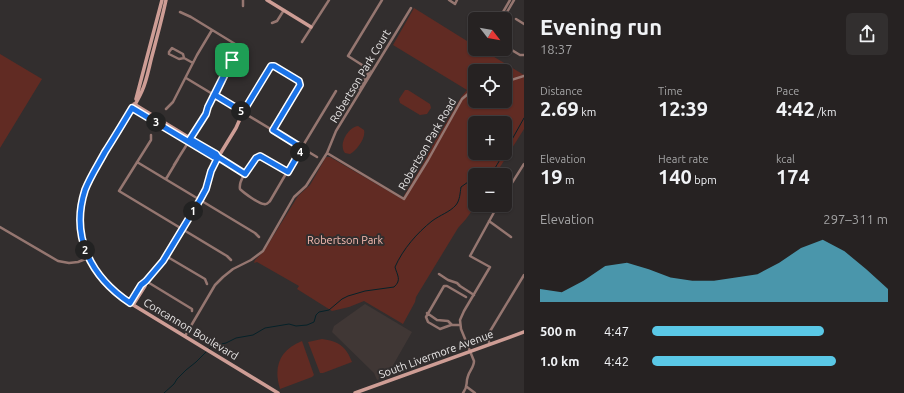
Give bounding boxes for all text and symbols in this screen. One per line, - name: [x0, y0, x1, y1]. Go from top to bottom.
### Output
- north arrow: [468, 12, 512, 56]
- map controls: [468, 12, 512, 212]
- button: share: [846, 13, 888, 55]
- text: Evening run: [540, 14, 662, 39]
- street label: Robertson Park Court: [327, 27, 393, 125]
- text: 18:37: [540, 42, 573, 56]
- pin: [215, 43, 249, 77]
- icon: arrive: [221, 49, 243, 71]
- button: locate: [468, 64, 512, 108]
- text: Distance: [540, 85, 583, 97]
- text: Time: [658, 85, 683, 97]
- text: Pace: [776, 85, 799, 97]
- street label: Robertson Park Road: [396, 96, 458, 192]
- text: 2.69: [540, 97, 579, 120]
- text: 12:39: [658, 97, 708, 120]
- text: 4:42: [776, 97, 815, 120]
- pin: 5: [231, 101, 251, 121]
- text: 5: [238, 105, 244, 117]
- text: km: [579, 106, 596, 118]
- text: /km: [815, 106, 836, 118]
- pin: 3: [146, 112, 166, 132]
- text: 3: [153, 116, 159, 128]
- button: +: [468, 116, 512, 160]
- pin: 4: [290, 142, 310, 162]
- text: 4: [297, 146, 303, 158]
- text: Elevation: [540, 153, 586, 165]
- text: Heart rate: [658, 153, 709, 165]
- text: kcal: [776, 153, 795, 165]
- text: 19: [540, 165, 563, 188]
- text: 140: [658, 165, 692, 188]
- text: 174: [776, 165, 810, 188]
- button: −: [468, 168, 512, 212]
- text: m: [563, 174, 575, 186]
- text: bpm: [692, 174, 717, 186]
- pin: 1: [183, 201, 203, 221]
- text: 1: [190, 205, 196, 217]
- text: Elevation: [540, 212, 594, 226]
- text: 297–311 m: [823, 212, 888, 226]
- park label: Robertson Park: [307, 234, 384, 246]
- pin: 2: [75, 240, 95, 260]
- text: 2: [82, 244, 88, 256]
- street label: Concannon Boulevard: [142, 296, 240, 362]
- text: 500 m: [540, 324, 576, 338]
- text: 4:47: [604, 324, 629, 338]
- street label: South Livermore Avenue: [377, 328, 495, 380]
- text: 1.0 km: [540, 354, 579, 368]
- text: 4:42: [604, 354, 629, 368]

